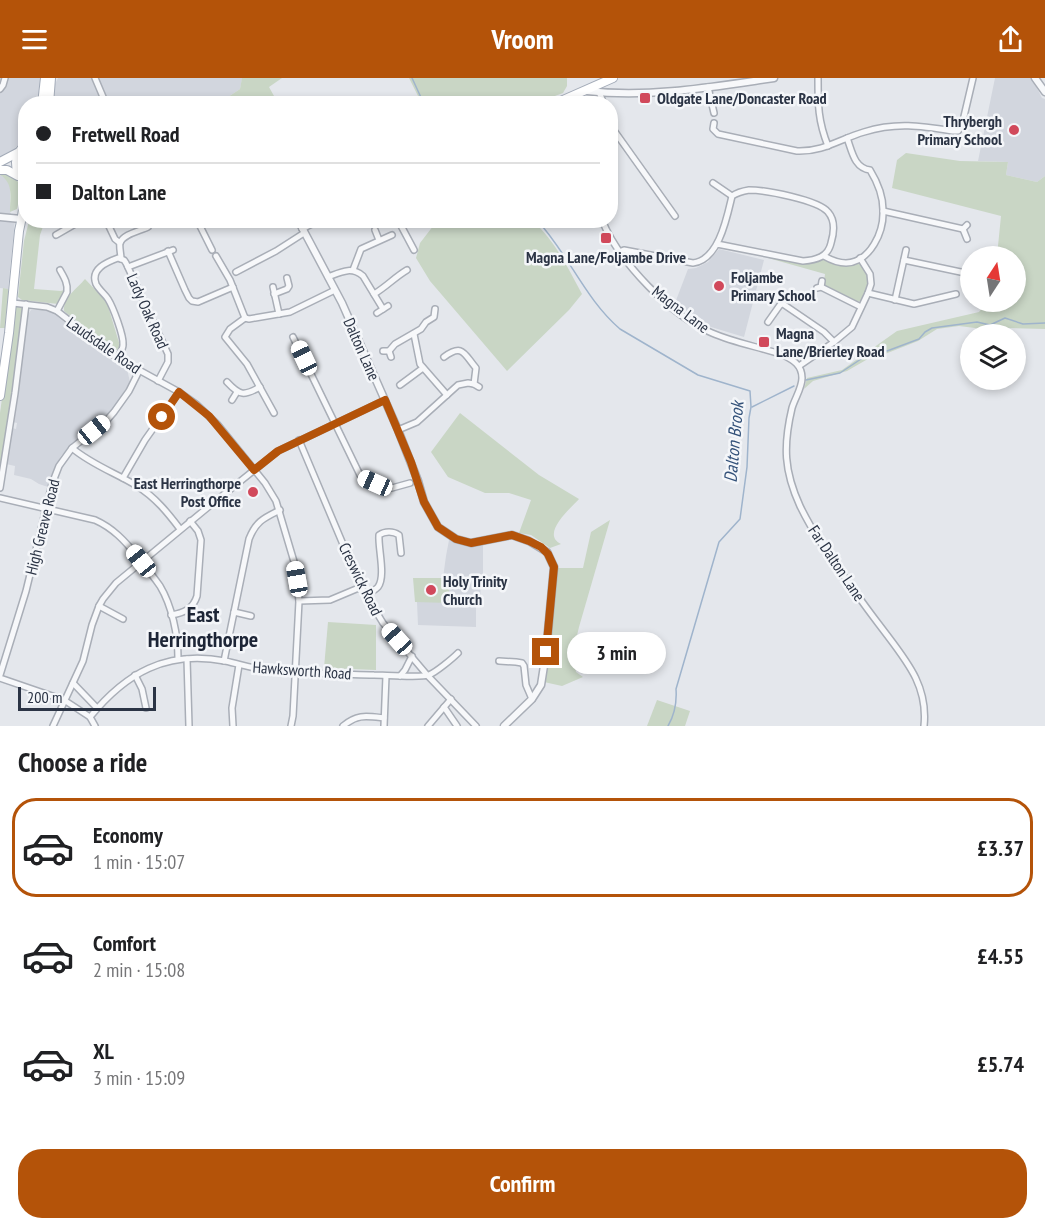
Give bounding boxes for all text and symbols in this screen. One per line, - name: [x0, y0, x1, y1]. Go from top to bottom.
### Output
- text: Vroom: [491, 22, 554, 56]
- icon: menu: [18, 23, 51, 56]
- icon: share: [994, 23, 1027, 56]
- place label: Oldgate Lane/Doncaster Road: [657, 88, 827, 108]
- marker: Oldgate Lane/Doncaster Road: [638, 91, 652, 105]
- place label: Thrybergh Primary School: [917, 111, 1002, 149]
- text: Fretwell Road: [72, 120, 180, 148]
- marker: Thrybergh Primary School: [1007, 123, 1021, 137]
- text: Dalton Lane: [72, 178, 167, 206]
- marker: Magna Lane/Foljambe Drive: [599, 231, 613, 245]
- north arrow: [960, 246, 1026, 312]
- map controls: [960, 246, 1026, 390]
- place label: Magna Lane/Foljambe Drive: [526, 247, 686, 267]
- place label: Foljambe Primary School: [731, 267, 816, 305]
- street label: Lady Oak Road: [123, 270, 174, 352]
- marker: Foljambe Primary School: [712, 279, 726, 293]
- street label: Magna Lane: [648, 281, 714, 337]
- street label: Laudsdale Road: [63, 312, 145, 378]
- street label: Dalton Lane: [339, 315, 385, 383]
- place label: Magna Lane/Brierley Road: [776, 323, 885, 361]
- button: layers: [960, 324, 1026, 390]
- marker: Magna Lane/Brierley Road: [757, 335, 771, 349]
- car: [288, 338, 320, 378]
- water label: Dalton Brook: [719, 399, 749, 483]
- route start: [148, 403, 175, 430]
- car: [74, 412, 114, 448]
- car: [355, 467, 395, 499]
- place label: East Herringthorpe Post Office: [134, 473, 241, 511]
- street label: High Greave Road: [20, 477, 64, 577]
- marker: East Herringthorpe Post Office: [246, 485, 260, 499]
- street label: Far Dalton Lane: [804, 521, 870, 605]
- street label: Creswick Road: [335, 539, 387, 619]
- car: [123, 541, 159, 581]
- car: [285, 560, 309, 598]
- place label: Holy Trinity Church: [443, 571, 508, 609]
- marker: Holy Trinity Church: [424, 583, 438, 597]
- district label: East Herringthorpe: [148, 600, 258, 653]
- car: [378, 620, 416, 658]
- callout: 3 min: [567, 631, 666, 673]
- route end: [532, 638, 559, 665]
- text: 3 min: [596, 640, 637, 666]
- street label: Hawksworth Road: [252, 657, 352, 683]
- scale bar: [18, 684, 156, 712]
- text: 200 m: [27, 687, 62, 707]
- text: Choose a ride: [18, 745, 147, 779]
- icon: car: [21, 821, 75, 875]
- text: Economy: [93, 821, 163, 849]
- text: £3.37: [977, 834, 1024, 862]
- text: 1 min · 15:07: [93, 849, 185, 875]
- icon: car: [21, 929, 75, 983]
- text: Comfort: [93, 929, 156, 957]
- text: £4.55: [977, 942, 1024, 970]
- text: 2 min · 15:08: [93, 957, 185, 983]
- icon: car: [21, 1037, 75, 1091]
- text: XL: [93, 1037, 114, 1065]
- text: £5.74: [977, 1050, 1024, 1078]
- text: 3 min · 15:09: [93, 1065, 185, 1091]
- button: Confirm: [18, 1149, 1027, 1218]

